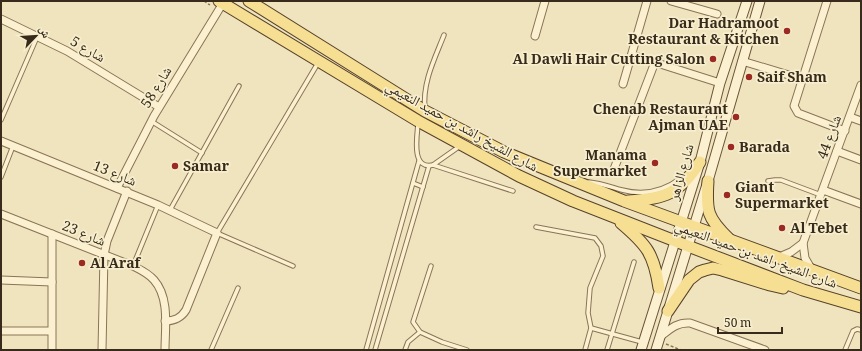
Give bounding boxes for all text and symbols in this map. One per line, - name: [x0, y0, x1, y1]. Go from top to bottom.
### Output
- place label: Dar Hadramoot Restaurant & Kitchen: [628, 13, 779, 53]
- north arrow: [16, 16, 56, 56]
- text: ش: [33, 23, 55, 42]
- marker: Dar Hadramoot Restaurant & Kitchen: [782, 26, 792, 36]
- street label: شارع 5: [65, 31, 109, 71]
- place label: Al Dawli Hair Cutting Salon: [513, 49, 705, 73]
- marker: Al Dawli Hair Cutting Salon: [708, 54, 718, 64]
- street label: شارع 58: [136, 62, 180, 114]
- place label: Saif Sham: [757, 67, 827, 91]
- marker: Saif Sham: [744, 72, 754, 82]
- street label: شارع الشيخ راشد بن حميد النعيمي: [380, 76, 542, 180]
- place label: Chenab Restaurant Ajman UAE: [593, 99, 728, 139]
- marker: Chenab Restaurant Ajman UAE: [731, 112, 741, 122]
- street label: شارع 44: [812, 112, 850, 163]
- place label: Barada: [739, 137, 790, 161]
- street label: شارع الزاهر: [663, 141, 702, 205]
- marker: Barada: [726, 142, 736, 152]
- place label: Manama Supermarket: [553, 145, 647, 185]
- street label: شارع 13: [89, 155, 140, 194]
- place label: Samar: [183, 156, 230, 180]
- marker: Manama Supermarket: [650, 158, 660, 168]
- marker: Samar: [170, 161, 180, 171]
- place label: Giant Supermarket: [735, 177, 829, 217]
- marker: Giant Supermarket: [722, 190, 732, 200]
- street label: شارع 23: [58, 215, 109, 254]
- street label: شارع الشيخ راشد بن حميد النعيمي: [671, 215, 840, 297]
- place label: Al Tebet: [790, 218, 848, 242]
- marker: Al Tebet: [777, 223, 787, 233]
- place label: Al Araf: [90, 253, 142, 277]
- marker: Al Araf: [77, 258, 87, 268]
- scale bar: [718, 309, 782, 335]
- text: 50 m: [724, 314, 751, 335]

